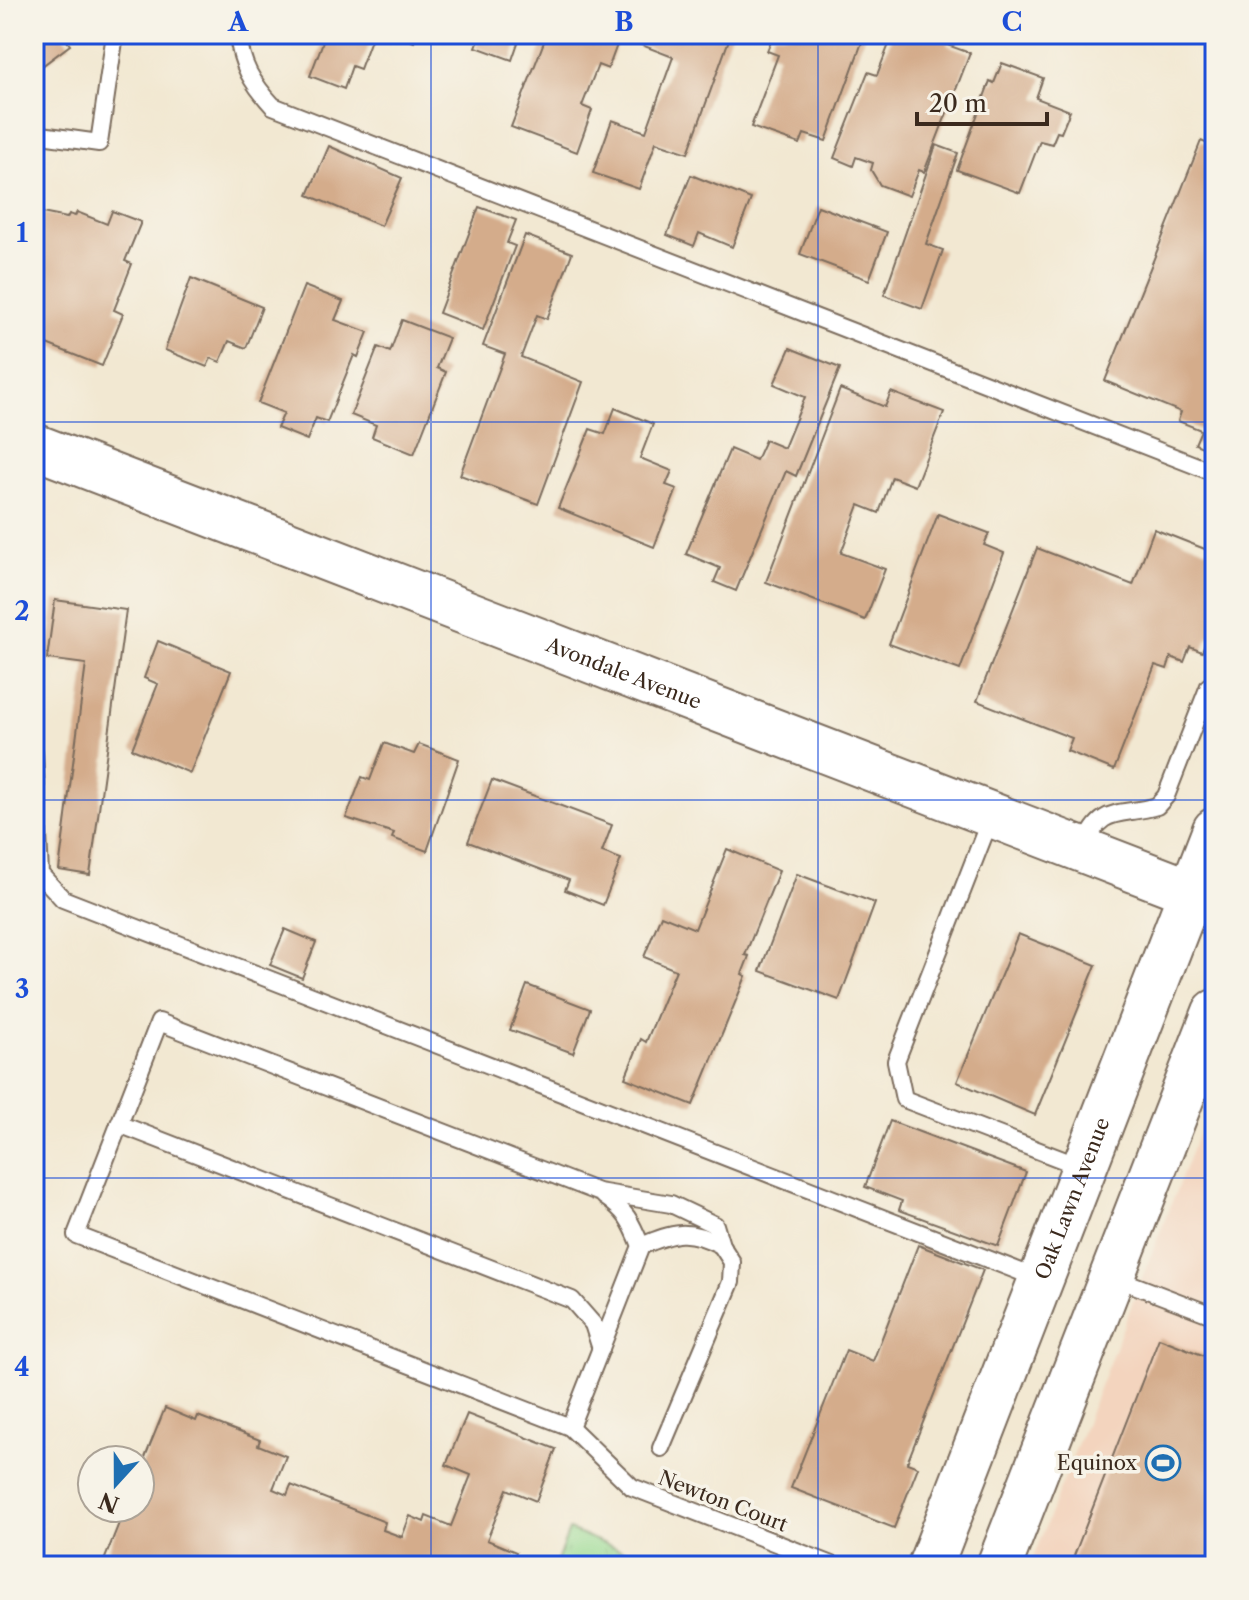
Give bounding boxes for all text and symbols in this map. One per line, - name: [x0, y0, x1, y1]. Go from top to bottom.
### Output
- text: A: [227, 6, 249, 38]
- text: B: [614, 6, 634, 38]
- text: C: [1002, 6, 1022, 38]
- scale bar: [917, 76, 1047, 126]
- text: 20 m: [929, 89, 987, 118]
- text: 1: [16, 217, 28, 249]
- text: 2: [14, 595, 30, 627]
- street label: Avondale Avenue: [542, 632, 705, 714]
- text: 3: [15, 973, 29, 1005]
- street label: Oak Lawn Avenue: [1030, 1114, 1114, 1283]
- text: 4: [14, 1351, 30, 1383]
- north arrow: [76, 1444, 156, 1524]
- sports icon: Equinox: [1144, 1444, 1182, 1482]
- place label: Equinox: [1057, 1451, 1137, 1475]
- street label: Newton Court: [655, 1465, 791, 1537]
- text: N: [95, 1486, 123, 1518]

